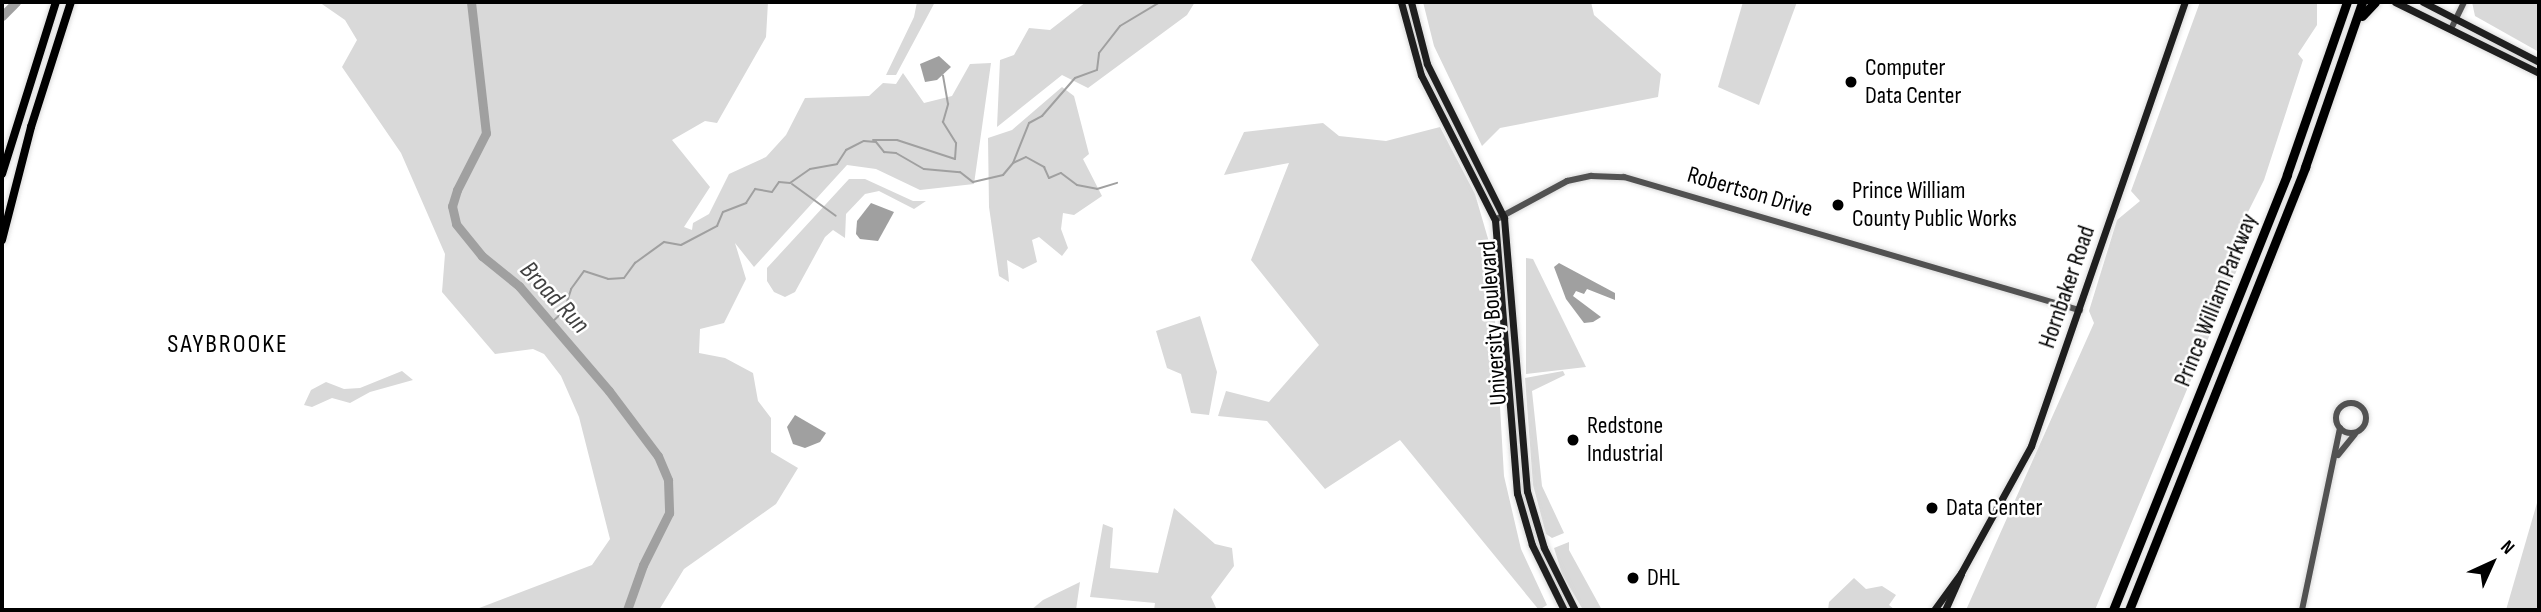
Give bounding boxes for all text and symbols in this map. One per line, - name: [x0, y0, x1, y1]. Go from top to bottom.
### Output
- place label: Computer Data Center: [1865, 54, 1961, 110]
- marker: Computer Data Center: [1843, 74, 1859, 90]
- street label: Robertson Drive: [1684, 160, 1816, 224]
- place label: Prince William County Public Works: [1852, 177, 2017, 233]
- marker: Prince William County Public Works: [1830, 197, 1846, 213]
- street label: Prince William Parkway: [2168, 209, 2264, 391]
- street label: Hornbaker Road: [2033, 222, 2101, 352]
- street label: University Boulevard: [1473, 240, 1513, 406]
- water label: Broad Run: [513, 255, 595, 341]
- district label: SAYBROOKE: [168, 329, 288, 361]
- place label: Redstone Industrial: [1587, 412, 1663, 468]
- marker: Redstone Industrial: [1565, 432, 1581, 448]
- place label: Data Center: [1946, 494, 2042, 522]
- marker: Data Center: [1924, 500, 1940, 516]
- north arrow: [2457, 528, 2527, 598]
- text: N: [2495, 536, 2519, 560]
- place label: DHL: [1647, 564, 1680, 592]
- marker: DHL: [1625, 570, 1641, 586]

